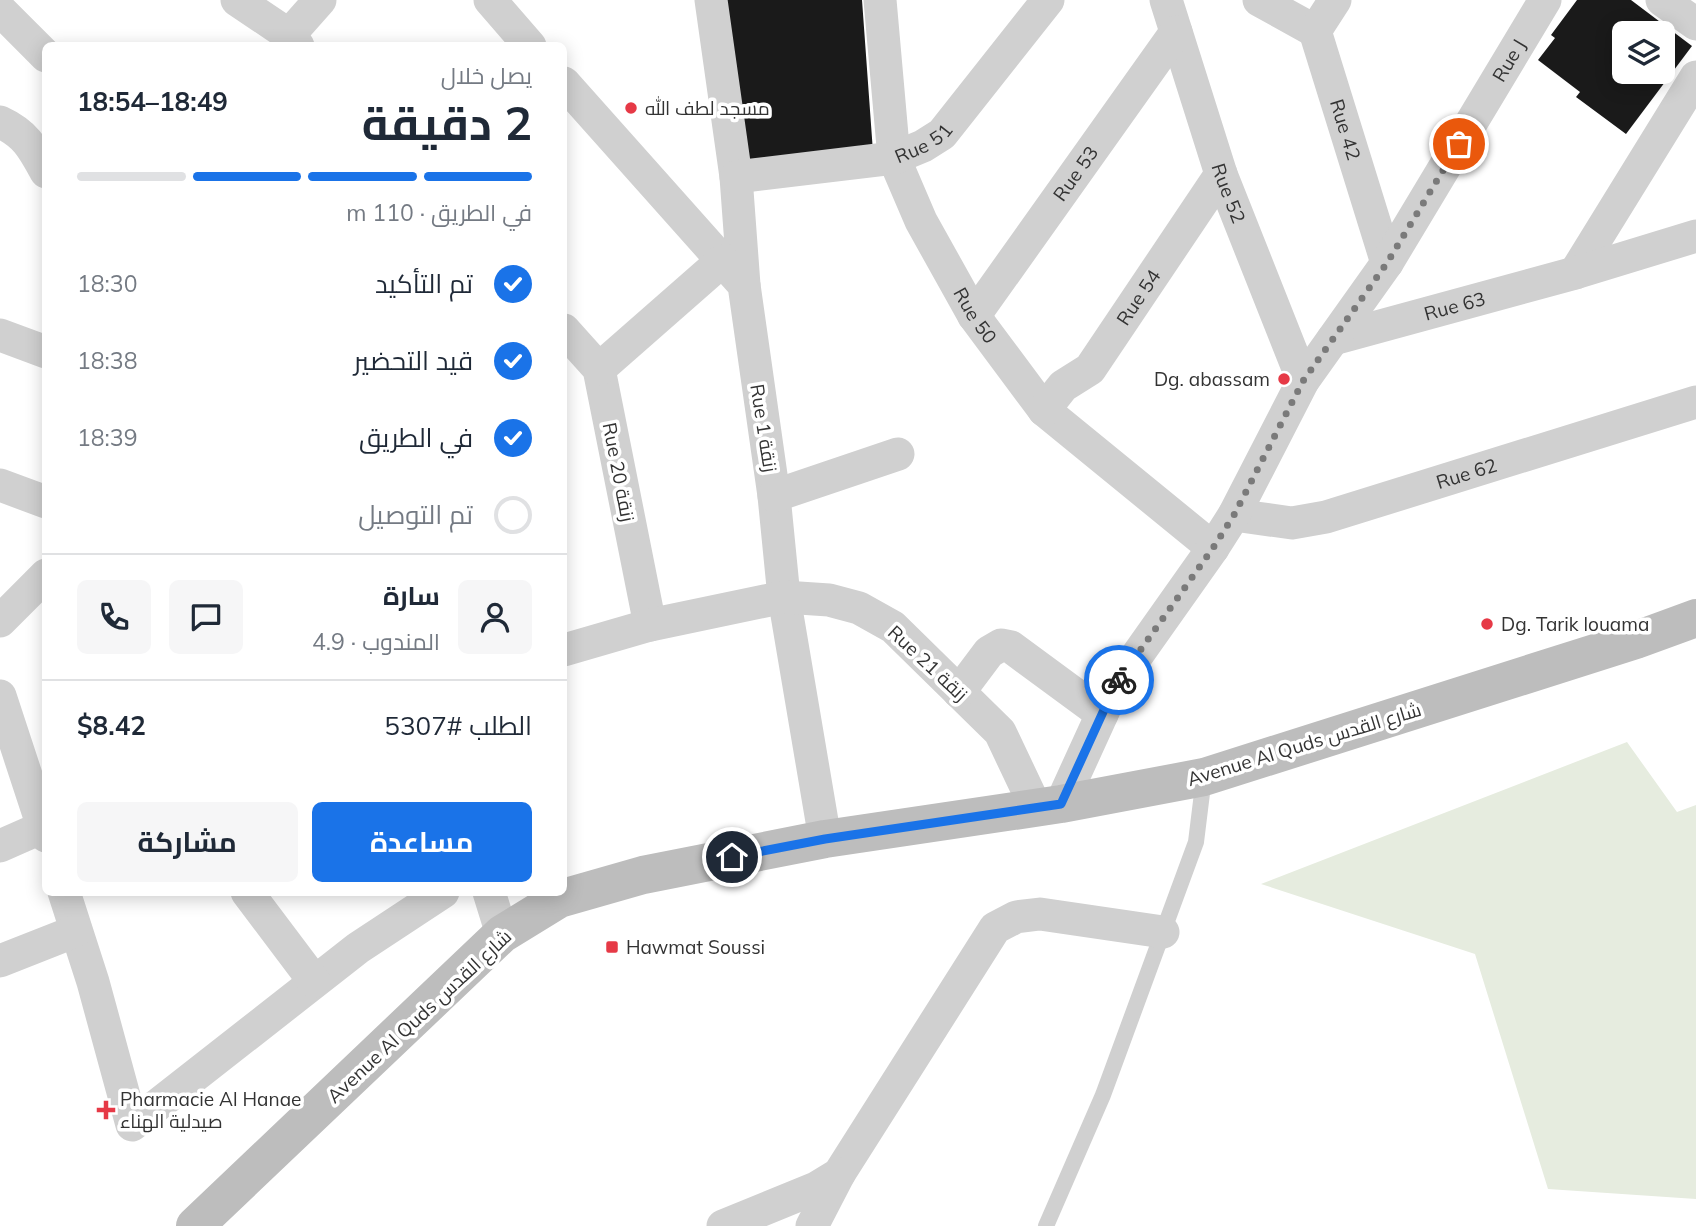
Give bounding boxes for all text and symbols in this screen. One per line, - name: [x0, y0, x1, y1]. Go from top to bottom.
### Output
- map controls: [1612, 21, 1675, 84]
- button: layers: [1612, 21, 1675, 84]
- street label: Rue J: [1487, 35, 1531, 86]
- text: يصل خلال: [441, 61, 532, 90]
- text: 18:49–18:54: [77, 85, 228, 118]
- text: 2 دقيقة: [362, 94, 532, 152]
- place label: مسجد لطف الله: [645, 96, 770, 120]
- street label: Rue 42: [1325, 96, 1366, 163]
- marker: مسجد لطف الله: [623, 100, 639, 116]
- pin: [1429, 114, 1489, 174]
- street label: Rue 51: [891, 119, 958, 168]
- icon: bag: [1440, 125, 1478, 163]
- street label: Rue 53: [1048, 141, 1103, 206]
- street label: Rue 52: [1206, 160, 1251, 226]
- text: في الطريق · 110 m: [346, 198, 532, 227]
- icon: check: [494, 265, 532, 303]
- street label: Rue 54: [1111, 265, 1166, 330]
- text: تم التأكيد: [375, 267, 473, 300]
- text: 18:30: [77, 269, 137, 298]
- street label: Rue 50: [948, 283, 1002, 348]
- street label: Rue 63: [1421, 286, 1488, 326]
- icon: check: [494, 342, 532, 380]
- text: قيد التحضير: [354, 344, 473, 377]
- text: 18:38: [77, 346, 137, 375]
- place label: Dg. abassam: [1154, 367, 1270, 391]
- marker: Dg. abassam: [1276, 371, 1292, 387]
- street label: Rue 1 زنقة: [745, 382, 783, 474]
- icon: check: [494, 419, 532, 457]
- street label: Rue 20 زنقة: [598, 420, 640, 524]
- text: في الطريق: [359, 421, 473, 454]
- text: 18:39: [77, 423, 137, 452]
- street label: Rue 62: [1433, 453, 1500, 494]
- text: تم التوصيل: [358, 498, 473, 531]
- text: سارة: [383, 579, 440, 612]
- button: phone: [77, 580, 151, 654]
- button: chat: [169, 580, 243, 654]
- button: person: [458, 580, 532, 654]
- place label: Dg. Tarik louama: [1501, 612, 1649, 636]
- marker: Dg. Tarik louama: [1479, 616, 1495, 632]
- street label: Rue 21 زنقة: [883, 620, 973, 706]
- text: المندوب · 4.9: [312, 627, 440, 656]
- courier: [1084, 645, 1154, 715]
- icon: bike: [1100, 661, 1138, 699]
- street label: Avenue Al Quds شارع القدس: [1184, 697, 1424, 793]
- text: $8.42: [77, 709, 146, 742]
- text: الطلب #5307: [384, 709, 532, 742]
- button: مشاركة: [77, 802, 298, 882]
- button: مساعدة: [312, 802, 532, 882]
- pin: [702, 827, 762, 887]
- icon: home: [713, 838, 751, 876]
- street label: Avenue Al Quds شارع القدس: [322, 924, 518, 1109]
- place label: Hawmat Soussi: [626, 935, 765, 959]
- marker: Hawmat Soussi: [604, 939, 620, 955]
- place label: Pharmacie Al Hanae صيدلية الهناء: [120, 1087, 301, 1133]
- marker: Pharmacie Al Hanae صيدلية الهناء: [98, 1102, 114, 1118]

